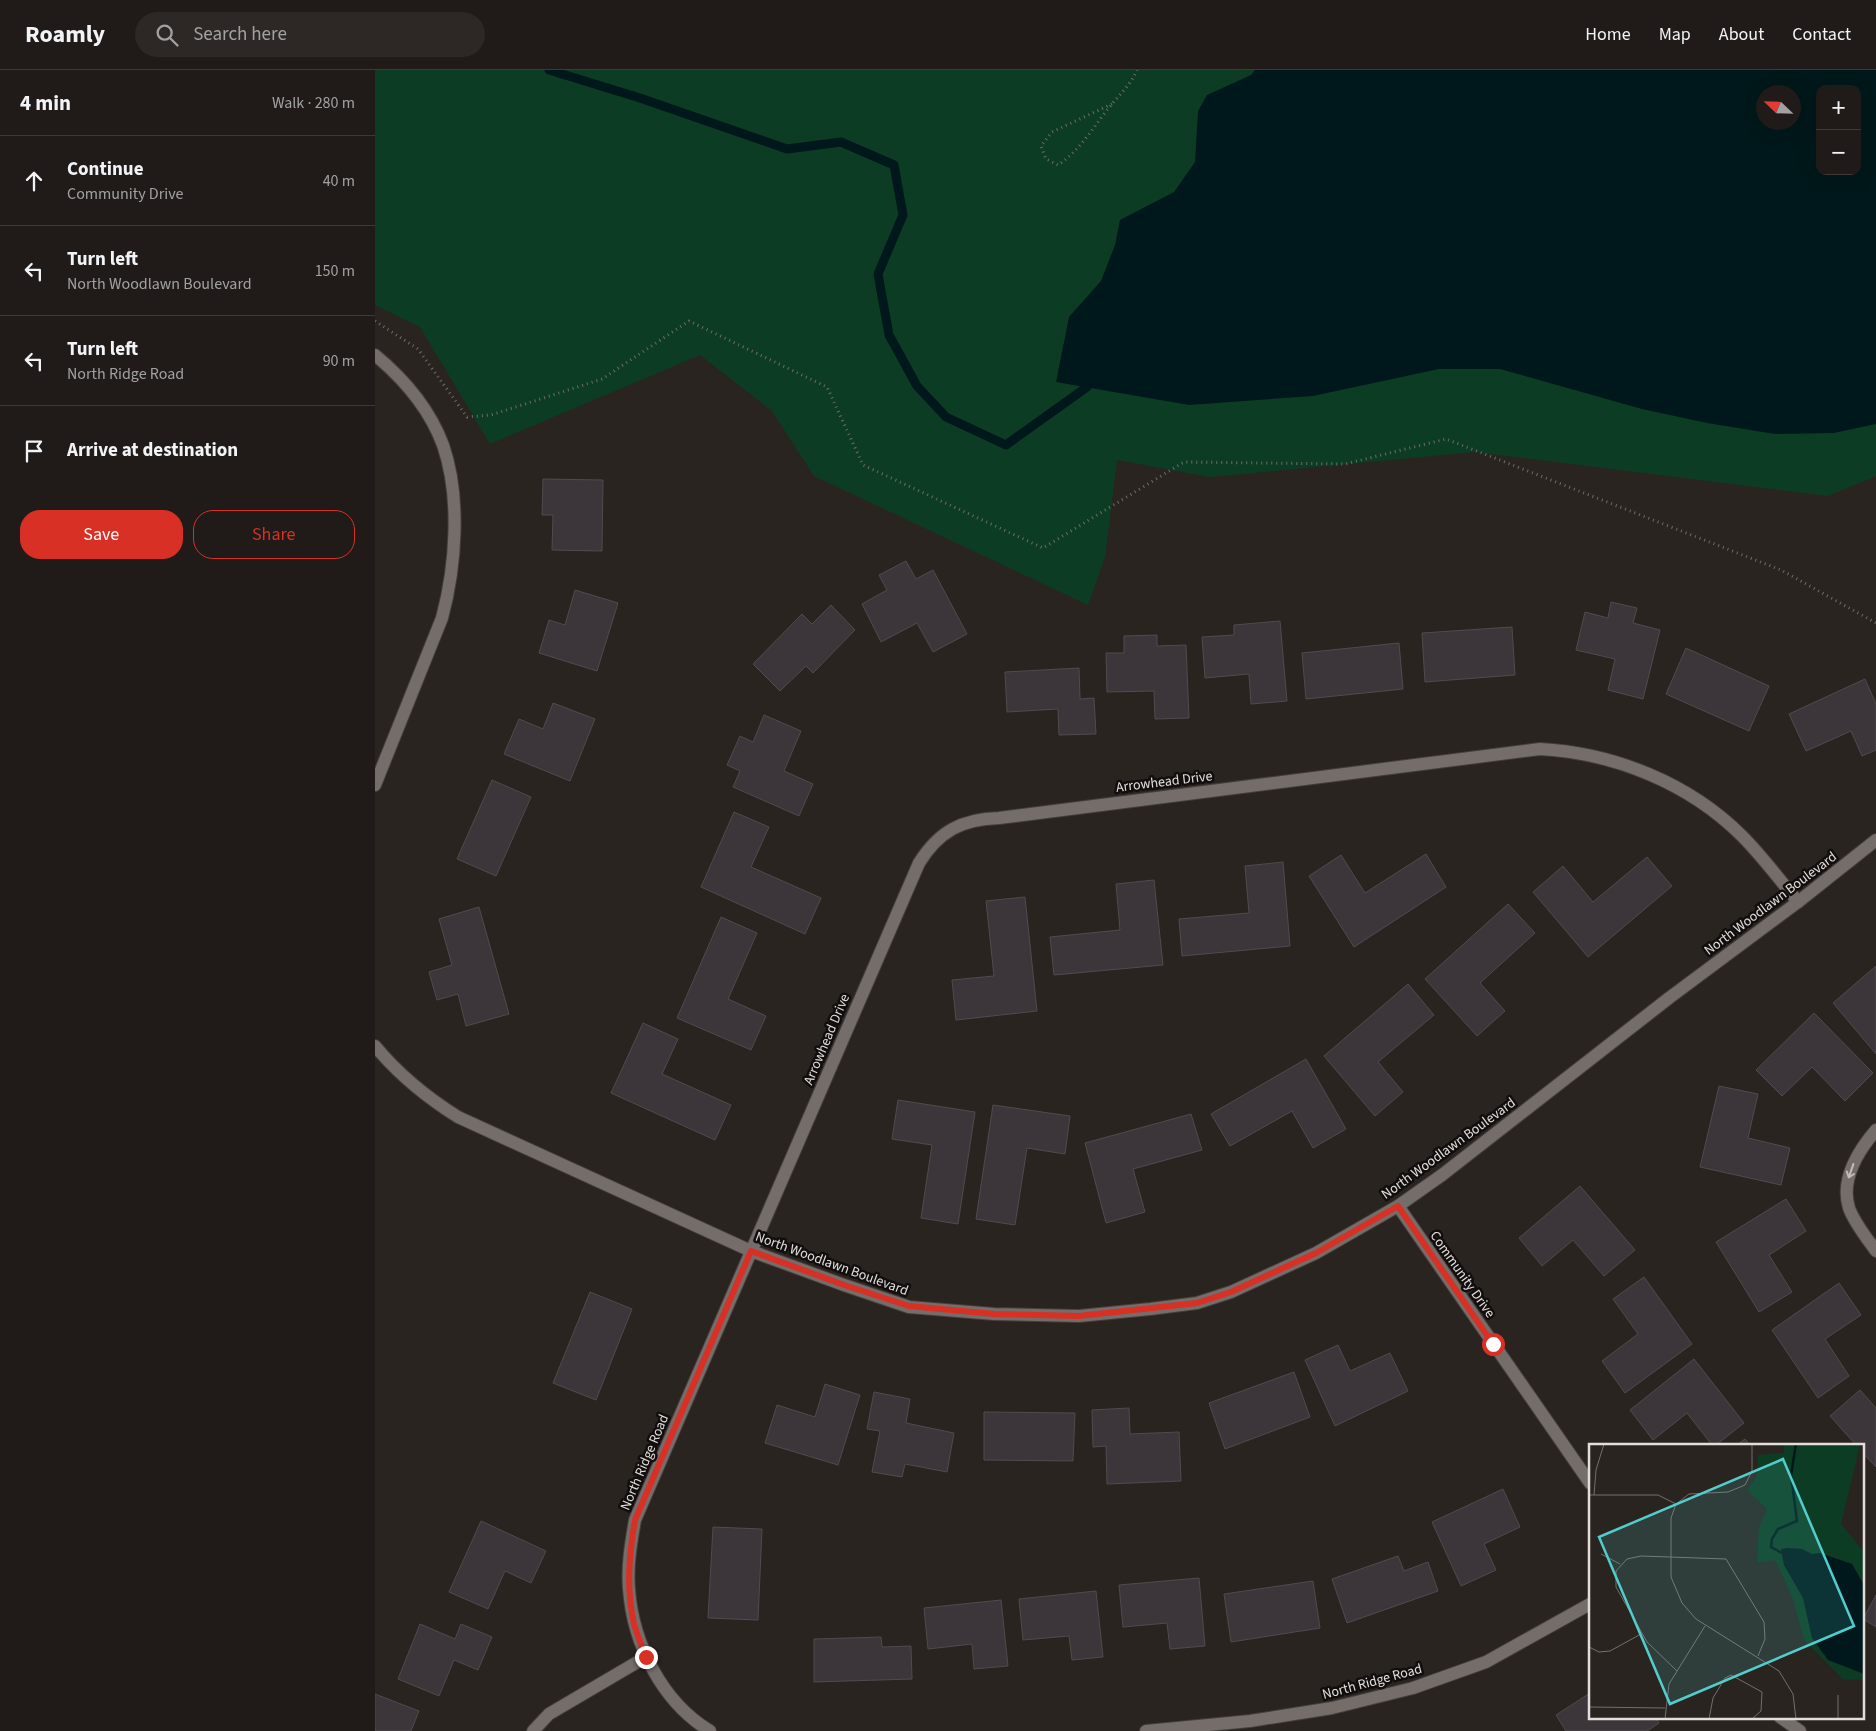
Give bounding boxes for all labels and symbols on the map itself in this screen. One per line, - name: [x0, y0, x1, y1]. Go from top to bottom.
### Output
- north arrow: [1756, 85, 1801, 130]
- street label: Arrowhead Drive: [1115, 766, 1214, 798]
- street label: North Woodlawn Boulevard: [1700, 847, 1841, 960]
- street label: Arrowhead Drive: [799, 991, 855, 1088]
- street label: North Woodlawn Boulevard: [1377, 1093, 1520, 1204]
- one-way arrow: [1846, 1163, 1855, 1178]
- street label: North Woodlawn Boulevard: [752, 1227, 911, 1301]
- street label: Community Drive: [1425, 1227, 1500, 1322]
- route start: [1482, 1333, 1505, 1356]
- street label: North Ridge Road: [616, 1411, 674, 1513]
- inset map: [1589, 1444, 1863, 1718]
- route end: [635, 1646, 658, 1669]
- street label: North Ridge Road: [1320, 1659, 1424, 1705]

